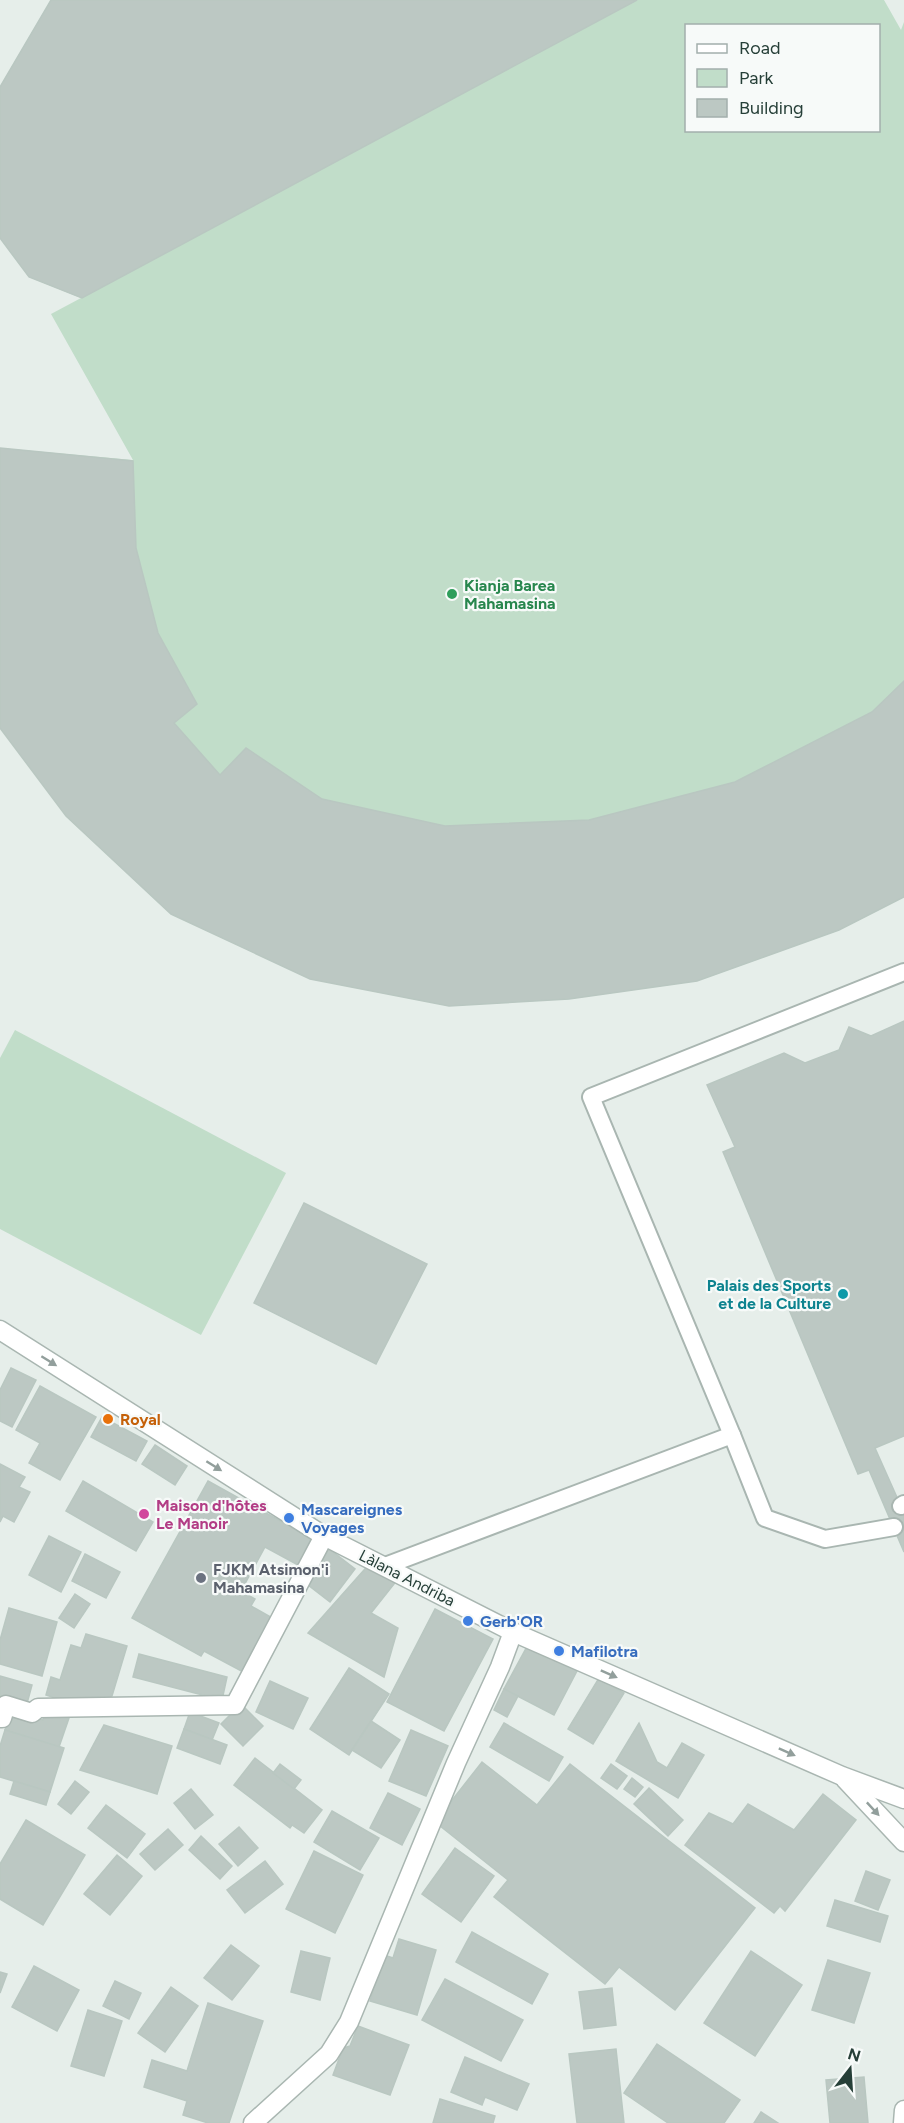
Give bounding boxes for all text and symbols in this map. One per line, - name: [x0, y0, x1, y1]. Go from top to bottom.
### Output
- legend: [685, 24, 880, 132]
- text: Road: [739, 37, 780, 59]
- text: Park: [739, 67, 774, 89]
- text: Building: [739, 97, 804, 119]
- place label: Kianja Barea Mahamasina: [464, 576, 556, 613]
- marker: Kianja Barea Mahamasina: [445, 587, 459, 601]
- place label: Palais des Sports et de la Culture: [707, 1276, 832, 1313]
- marker: Palais des Sports et de la Culture: [836, 1287, 850, 1301]
- one-way arrow: [41, 1356, 58, 1367]
- place label: Royal: [120, 1410, 161, 1429]
- marker: Royal: [101, 1412, 115, 1426]
- one-way arrow: [206, 1460, 222, 1471]
- place label: Maison d'hôtes Le Manoir: [156, 1496, 267, 1533]
- place label: Mascareignes Voyages: [301, 1500, 403, 1537]
- marker: Maison d'hôtes Le Manoir: [137, 1507, 151, 1521]
- marker: Mascareignes Voyages: [282, 1511, 296, 1525]
- street label: Làlana Andriba: [356, 1546, 458, 1610]
- place label: FJKM Atsimon'i Mahamasina: [213, 1560, 329, 1597]
- marker: FJKM Atsimon'i Mahamasina: [194, 1571, 208, 1585]
- place label: Gerb'OR: [480, 1612, 543, 1631]
- marker: Gerb'OR: [461, 1614, 475, 1628]
- place label: Mafilotra: [571, 1642, 638, 1661]
- marker: Mafilotra: [552, 1644, 566, 1658]
- one-way arrow: [600, 1669, 618, 1679]
- one-way arrow: [779, 1747, 797, 1757]
- one-way arrow: [866, 1801, 880, 1816]
- north arrow: [820, 2039, 880, 2099]
- text: N: [846, 2044, 863, 2066]

